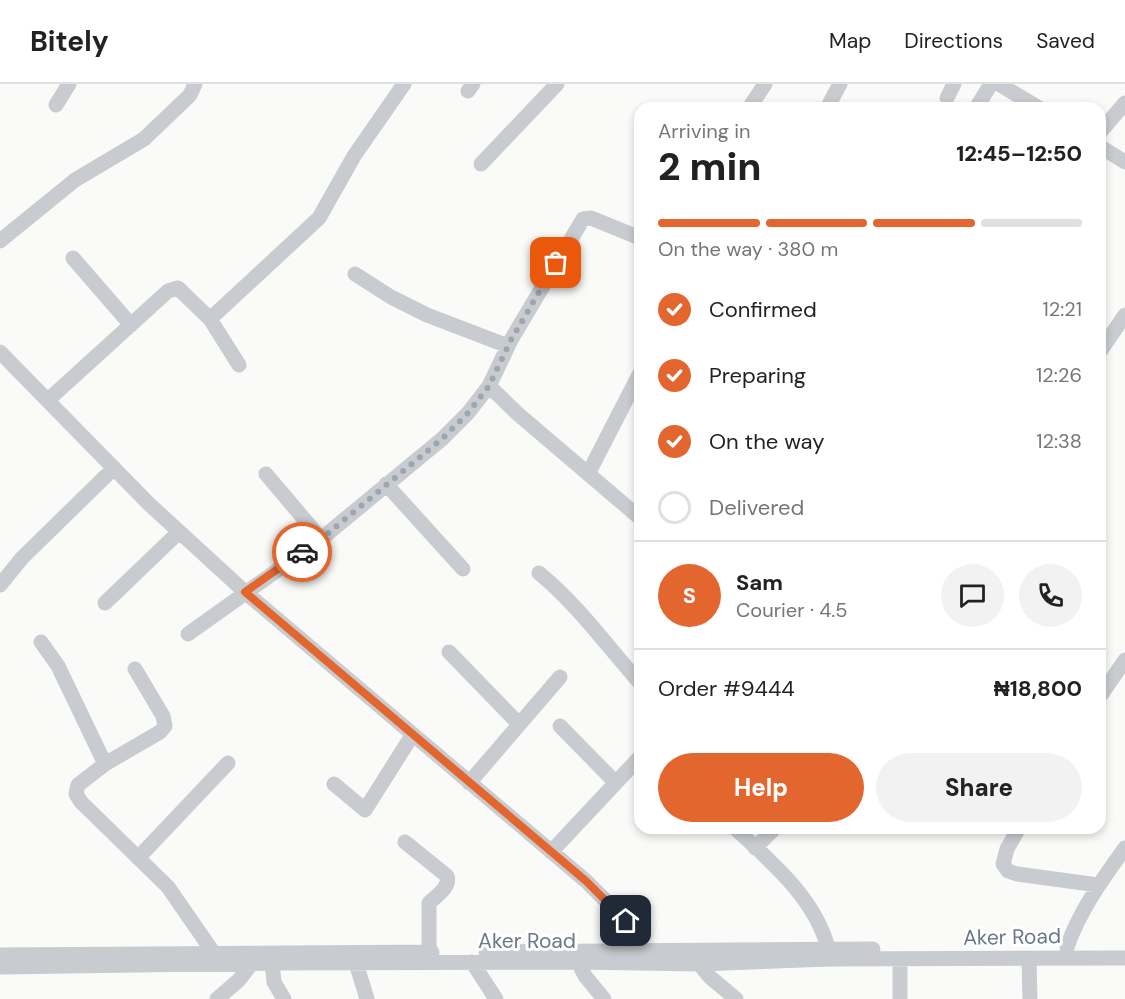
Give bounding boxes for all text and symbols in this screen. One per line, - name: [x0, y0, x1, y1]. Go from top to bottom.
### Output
- text: Bitely: [30, 23, 109, 60]
- text: Map: [829, 27, 871, 55]
- text: Directions: [904, 27, 1003, 55]
- text: Saved: [1036, 27, 1095, 55]
- text: Arriving in: [658, 118, 750, 144]
- text: 12:45–12:50: [956, 139, 1082, 168]
- text: 2 min: [658, 141, 762, 192]
- text: On the way · 380 m: [658, 236, 838, 262]
- pin: [530, 237, 581, 288]
- icon: bag: [539, 246, 572, 279]
- icon: check: [658, 293, 691, 326]
- text: Confirmed: [709, 295, 817, 324]
- text: 12:21: [1042, 296, 1082, 322]
- icon: check: [658, 359, 691, 392]
- text: Preparing: [709, 361, 806, 390]
- text: 12:26: [1036, 362, 1082, 388]
- icon: check: [658, 425, 691, 458]
- text: On the way: [709, 427, 824, 456]
- text: 12:38: [1036, 428, 1082, 454]
- text: Delivered: [709, 493, 804, 522]
- courier: [272, 522, 332, 582]
- icon: car: [286, 536, 319, 569]
- button: chat: [941, 564, 1004, 627]
- button: phone: [1019, 564, 1082, 627]
- text: Sam: [736, 568, 783, 597]
- text: S: [683, 581, 696, 610]
- text: Courier · 4.5: [736, 597, 848, 623]
- text: Order #9444: [658, 674, 795, 703]
- text: ₦18,800: [994, 674, 1082, 703]
- button: Help: [658, 753, 864, 822]
- button: Share: [876, 753, 1082, 822]
- pin: [600, 895, 651, 946]
- icon: home: [609, 904, 642, 937]
- street label: Aker Road: [963, 922, 1061, 952]
- street label: Aker Road: [478, 927, 576, 955]

